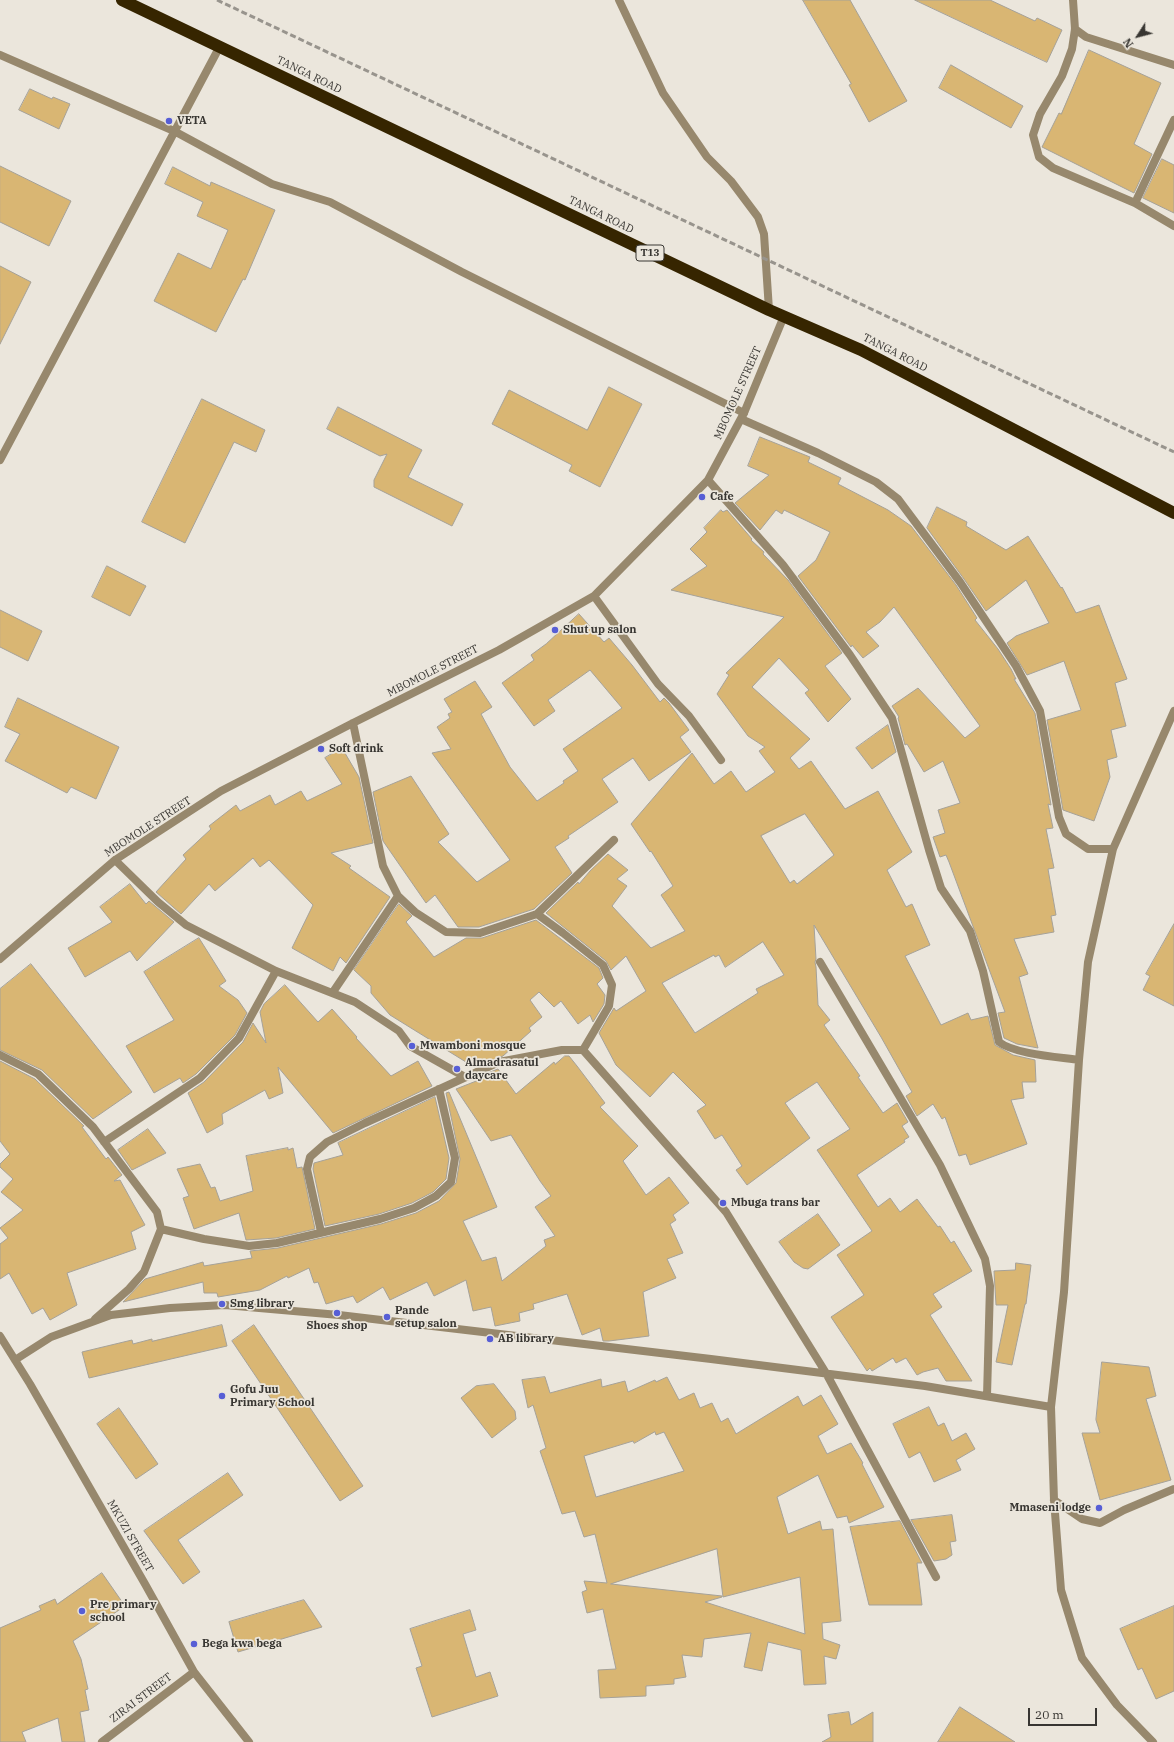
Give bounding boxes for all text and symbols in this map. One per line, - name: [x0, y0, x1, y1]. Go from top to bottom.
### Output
- north arrow: [1118, 16, 1158, 56]
- text: N: [1120, 35, 1137, 51]
- street label: TANGA ROAD: [274, 54, 344, 96]
- place label: VETA: [177, 114, 207, 128]
- marker: VETA: [164, 116, 174, 126]
- street label: TANGA ROAD: [566, 194, 636, 236]
- road number: T13: [636, 245, 664, 261]
- street label: TANGA ROAD: [860, 331, 930, 375]
- street label: MBOMOLE STREET: [712, 344, 764, 442]
- place label: Cafe: [710, 490, 734, 504]
- marker: Cafe: [697, 492, 707, 502]
- place label: Shut up salon: [563, 623, 637, 637]
- marker: Shut up salon: [550, 625, 560, 635]
- street label: MBOMOLE STREET: [385, 642, 481, 700]
- place label: Soft drink: [329, 742, 383, 756]
- marker: Soft drink: [316, 744, 326, 754]
- street label: MBOMOLE STREET: [102, 794, 194, 860]
- place label: Mwamboni mosque: [420, 1039, 526, 1053]
- marker: Mwamboni mosque: [407, 1041, 417, 1051]
- place label: Almadrasatul daycare: [465, 1056, 539, 1082]
- marker: Almadrasatul daycare: [452, 1064, 462, 1074]
- place label: Mbuga trans bar: [731, 1196, 820, 1210]
- marker: Mbuga trans bar: [718, 1198, 728, 1208]
- place label: Smg library: [230, 1297, 294, 1311]
- marker: Smg library: [217, 1299, 227, 1309]
- place label: Pande setup salon: [395, 1304, 457, 1330]
- marker: Shoes shop: [332, 1308, 342, 1318]
- marker: Pande setup salon: [382, 1312, 392, 1322]
- place label: Shoes shop: [306, 1319, 368, 1333]
- place label: AB library: [498, 1332, 554, 1346]
- marker: AB library: [485, 1334, 495, 1344]
- place label: Gofu Juu Primary School: [230, 1383, 315, 1409]
- marker: Gofu Juu Primary School: [217, 1391, 227, 1401]
- street label: MKUZI STREET: [104, 1498, 156, 1574]
- place label: Mmaseni lodge: [1009, 1501, 1091, 1515]
- marker: Mmaseni lodge: [1094, 1503, 1104, 1513]
- place label: Pre primary school: [90, 1598, 157, 1624]
- marker: Pre primary school: [77, 1606, 87, 1616]
- place label: Bega kwa bega: [202, 1637, 282, 1651]
- marker: Bega kwa bega: [189, 1639, 199, 1649]
- street label: ZIRAI STREET: [107, 1670, 175, 1726]
- scale bar: [1030, 1700, 1099, 1726]
- text: 20 m: [1035, 1707, 1064, 1722]

